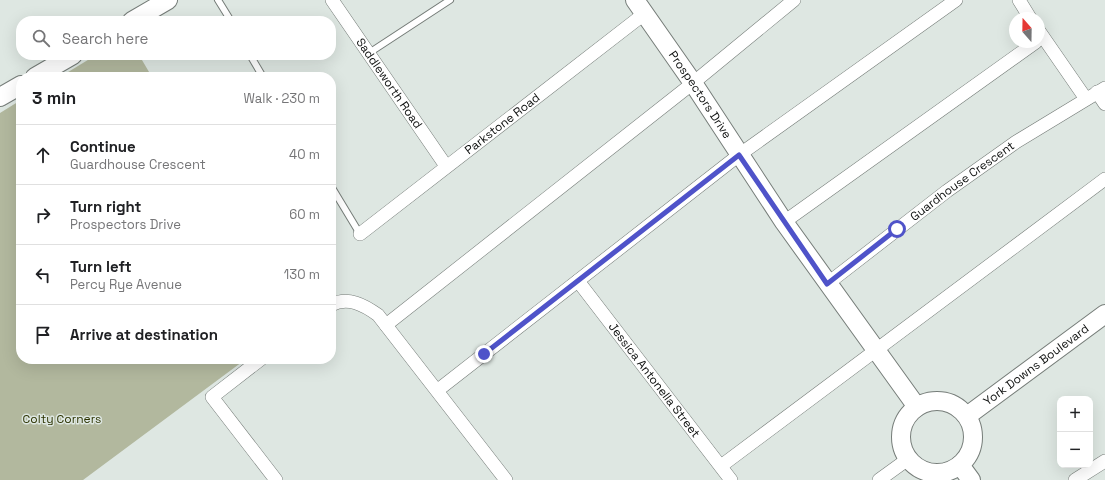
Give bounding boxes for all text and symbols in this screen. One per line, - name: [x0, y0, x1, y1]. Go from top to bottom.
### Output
- north arrow: [1009, 12, 1045, 48]
- search box: [16, 16, 336, 60]
- icon: search: [30, 27, 52, 49]
- text: Search here: [62, 29, 148, 48]
- street label: Saddleworth Road: [352, 35, 426, 132]
- street label: Prospectors Drive: [665, 48, 735, 142]
- text: 3 min: [32, 87, 76, 109]
- text: Walk · 230 m: [243, 90, 320, 107]
- street label: Parkstone Road: [462, 90, 543, 158]
- text: Continue: [70, 137, 136, 156]
- street label: Guardhouse Crescent: [907, 138, 1018, 225]
- icon: ahead: [32, 144, 54, 166]
- text: 40 m: [289, 146, 320, 163]
- text: Guardhouse Crescent: [70, 156, 206, 173]
- text: Turn right: [70, 197, 141, 216]
- icon: right: [32, 204, 54, 226]
- text: 60 m: [289, 206, 320, 223]
- text: Prospectors Drive: [70, 216, 181, 233]
- route start: [888, 220, 906, 238]
- text: Turn left: [70, 257, 132, 276]
- icon: left: [32, 264, 54, 286]
- text: 130 m: [284, 266, 320, 283]
- text: Percy Rye Avenue: [70, 276, 182, 293]
- street label: Jessica Antonella Street: [605, 319, 704, 441]
- street label: York Downs Boulevard: [980, 321, 1092, 409]
- icon: arrive: [32, 324, 54, 346]
- text: Arrive at destination: [70, 325, 218, 344]
- route end: [475, 345, 493, 363]
- map controls: [1057, 396, 1093, 468]
- button: +: [1057, 396, 1093, 432]
- park label: Colty Corners: [23, 411, 101, 427]
- button: −: [1057, 432, 1093, 468]

